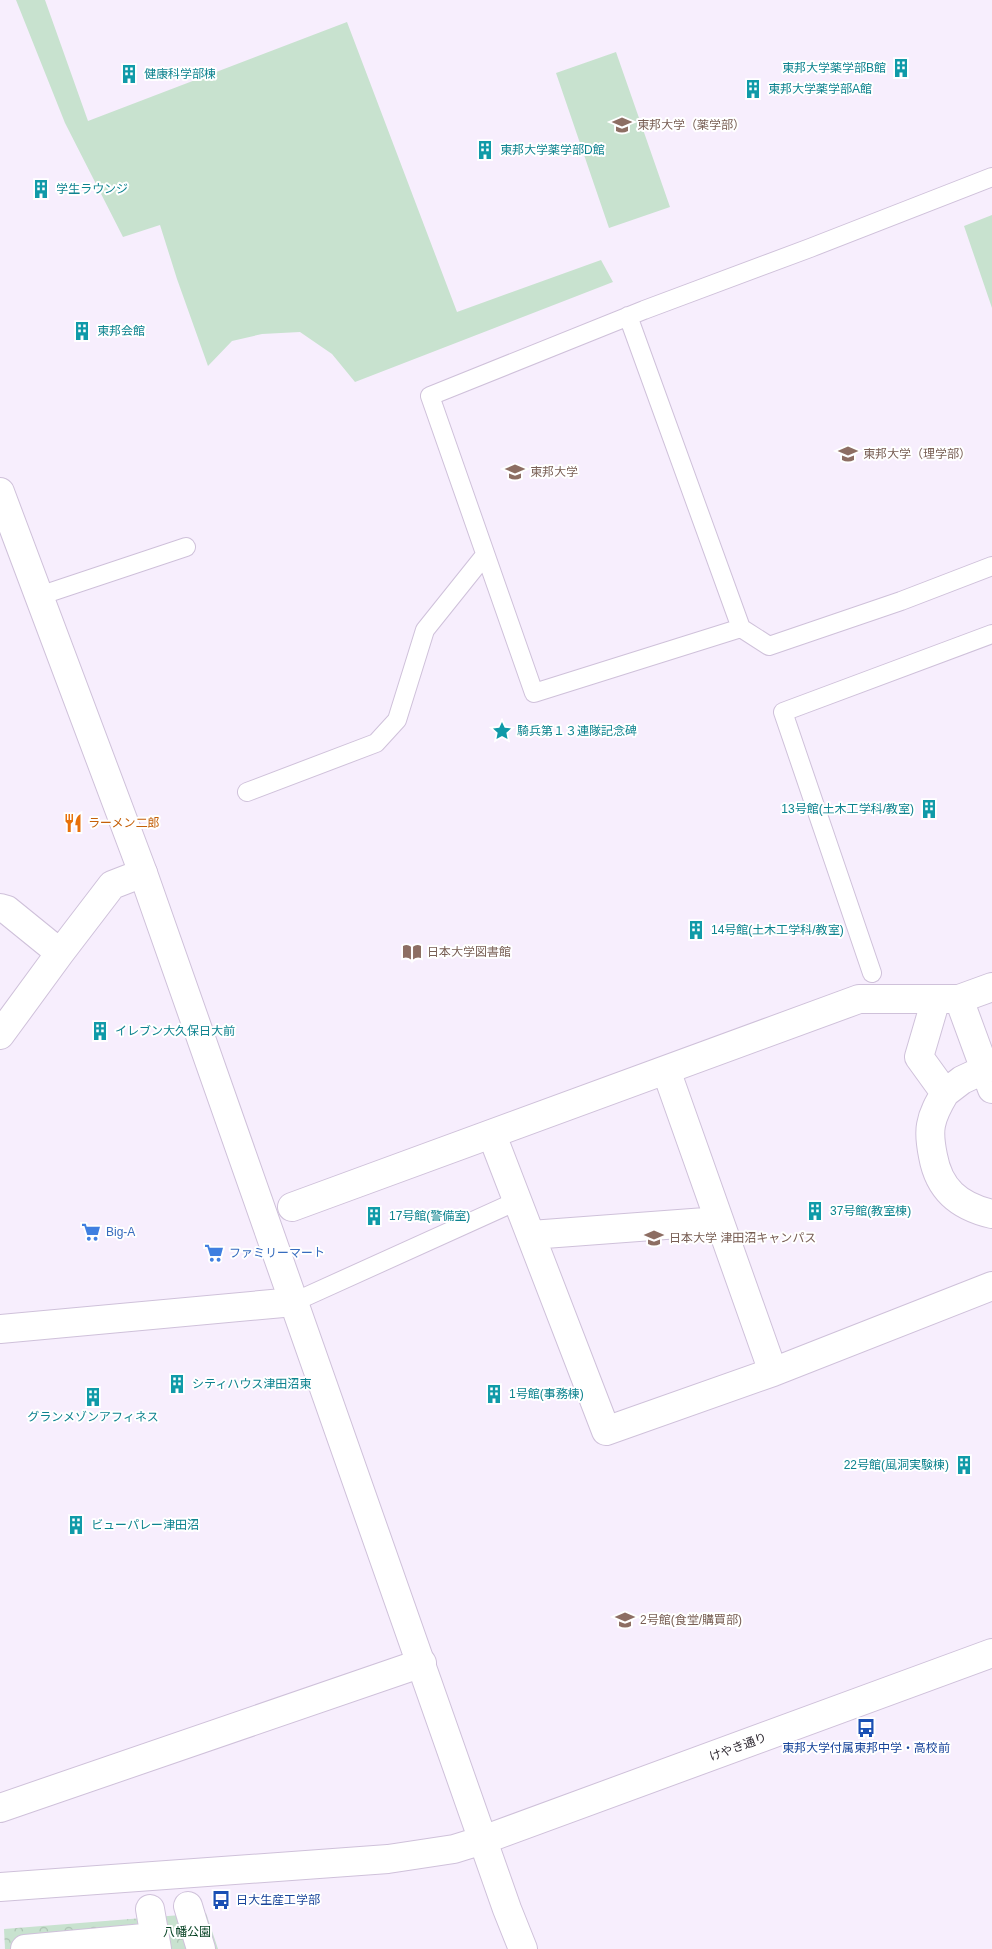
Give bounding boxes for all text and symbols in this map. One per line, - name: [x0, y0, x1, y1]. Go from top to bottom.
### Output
- building icon: 東邦大学薬学部B館: [890, 57, 912, 79]
- place label: 東邦大学薬学部B館: [782, 61, 886, 75]
- building icon: 健康科学部棟: [118, 63, 140, 85]
- place label: 健康科学部棟: [144, 67, 216, 81]
- building icon: 東邦大学薬学部A館: [742, 78, 764, 100]
- place label: 東邦大学薬学部A館: [768, 82, 872, 96]
- school or university icon: 東邦大学（薬学部）: [611, 114, 633, 136]
- place label: 東邦大学（薬学部）: [637, 118, 745, 132]
- building icon: 東邦大学薬学部D館: [474, 139, 496, 161]
- place label: 東邦大学薬学部D館: [500, 143, 605, 157]
- building icon: 学生ラウンジ: [30, 178, 52, 200]
- place label: 学生ラウンジ: [56, 182, 128, 196]
- building icon: 東邦会館: [71, 320, 93, 342]
- place label: 東邦会館: [97, 324, 145, 338]
- school or university icon: 東邦大学（理学部）: [837, 443, 859, 465]
- place label: 東邦大学（理学部）: [863, 447, 971, 461]
- school or university icon: 東邦大学: [504, 461, 526, 483]
- place label: 東邦大学: [530, 465, 578, 479]
- place icon: 騎兵第１３連隊記念碑: [491, 720, 513, 742]
- place label: 騎兵第１３連隊記念碑: [517, 724, 637, 738]
- building icon: 13号館(土木工学科/教室): [918, 798, 940, 820]
- place label: 13号館(土木工学科/教室): [781, 802, 914, 816]
- restaurant icon: ラーメン二郎: [62, 812, 84, 834]
- place label: ラーメン二郎: [88, 816, 160, 830]
- building icon: 14号館(土木工学科/教室): [685, 919, 707, 941]
- place label: 14号館(土木工学科/教室): [711, 923, 844, 937]
- library icon: 日本大学図書館: [401, 941, 423, 963]
- place label: 日本大学図書館: [427, 945, 511, 959]
- building icon: イレブン大久保日大前: [89, 1020, 111, 1042]
- place label: イレブン大久保日大前: [115, 1024, 235, 1038]
- building icon: 37号館(教室棟): [804, 1200, 826, 1222]
- place label: 37号館(教室棟): [830, 1204, 911, 1218]
- building icon: 17号館(警備室): [363, 1205, 385, 1227]
- place label: 17号館(警備室): [389, 1209, 470, 1223]
- supermarket icon: Big-A: [80, 1221, 102, 1243]
- place label: Big-A: [106, 1225, 135, 1239]
- school or university icon: 日本大学 津田沼キャンパス: [643, 1227, 665, 1249]
- place label: 日本大学 津田沼キャンパス: [669, 1231, 816, 1245]
- supermarket icon: ファミリーマート: [203, 1242, 225, 1264]
- place label: ファミリーマート: [229, 1246, 325, 1260]
- building icon: シティハウス津田沼東: [166, 1373, 188, 1395]
- place label: シティハウス津田沼東: [192, 1377, 311, 1391]
- building icon: 1号館(事務棟): [483, 1383, 505, 1405]
- building icon: グランメゾンアフィネス: [82, 1386, 104, 1408]
- place label: 1号館(事務棟): [509, 1387, 584, 1401]
- place label: グランメゾンアフィネス: [27, 1410, 159, 1424]
- building icon: 22号館(風洞実験棟): [953, 1454, 975, 1476]
- place label: 22号館(風洞実験棟): [844, 1458, 949, 1472]
- building icon: ビューパレー津田沼: [65, 1514, 87, 1536]
- place label: ビューパレー津田沼: [91, 1518, 199, 1532]
- school or university icon: 2号館(食堂/購買部): [614, 1609, 636, 1631]
- place label: 2号館(食堂/購買部): [640, 1613, 742, 1627]
- bus stop icon: 東邦大学付属東邦中学・高校前: [855, 1717, 877, 1739]
- street label: けやき通り: [707, 1730, 769, 1764]
- place label: 東邦大学付属東邦中学・高校前: [782, 1741, 950, 1755]
- bus stop icon: 日大生産工学部: [210, 1889, 232, 1911]
- place label: 日大生産工学部: [236, 1893, 320, 1907]
- park label: 八幡公園: [163, 1925, 211, 1939]

